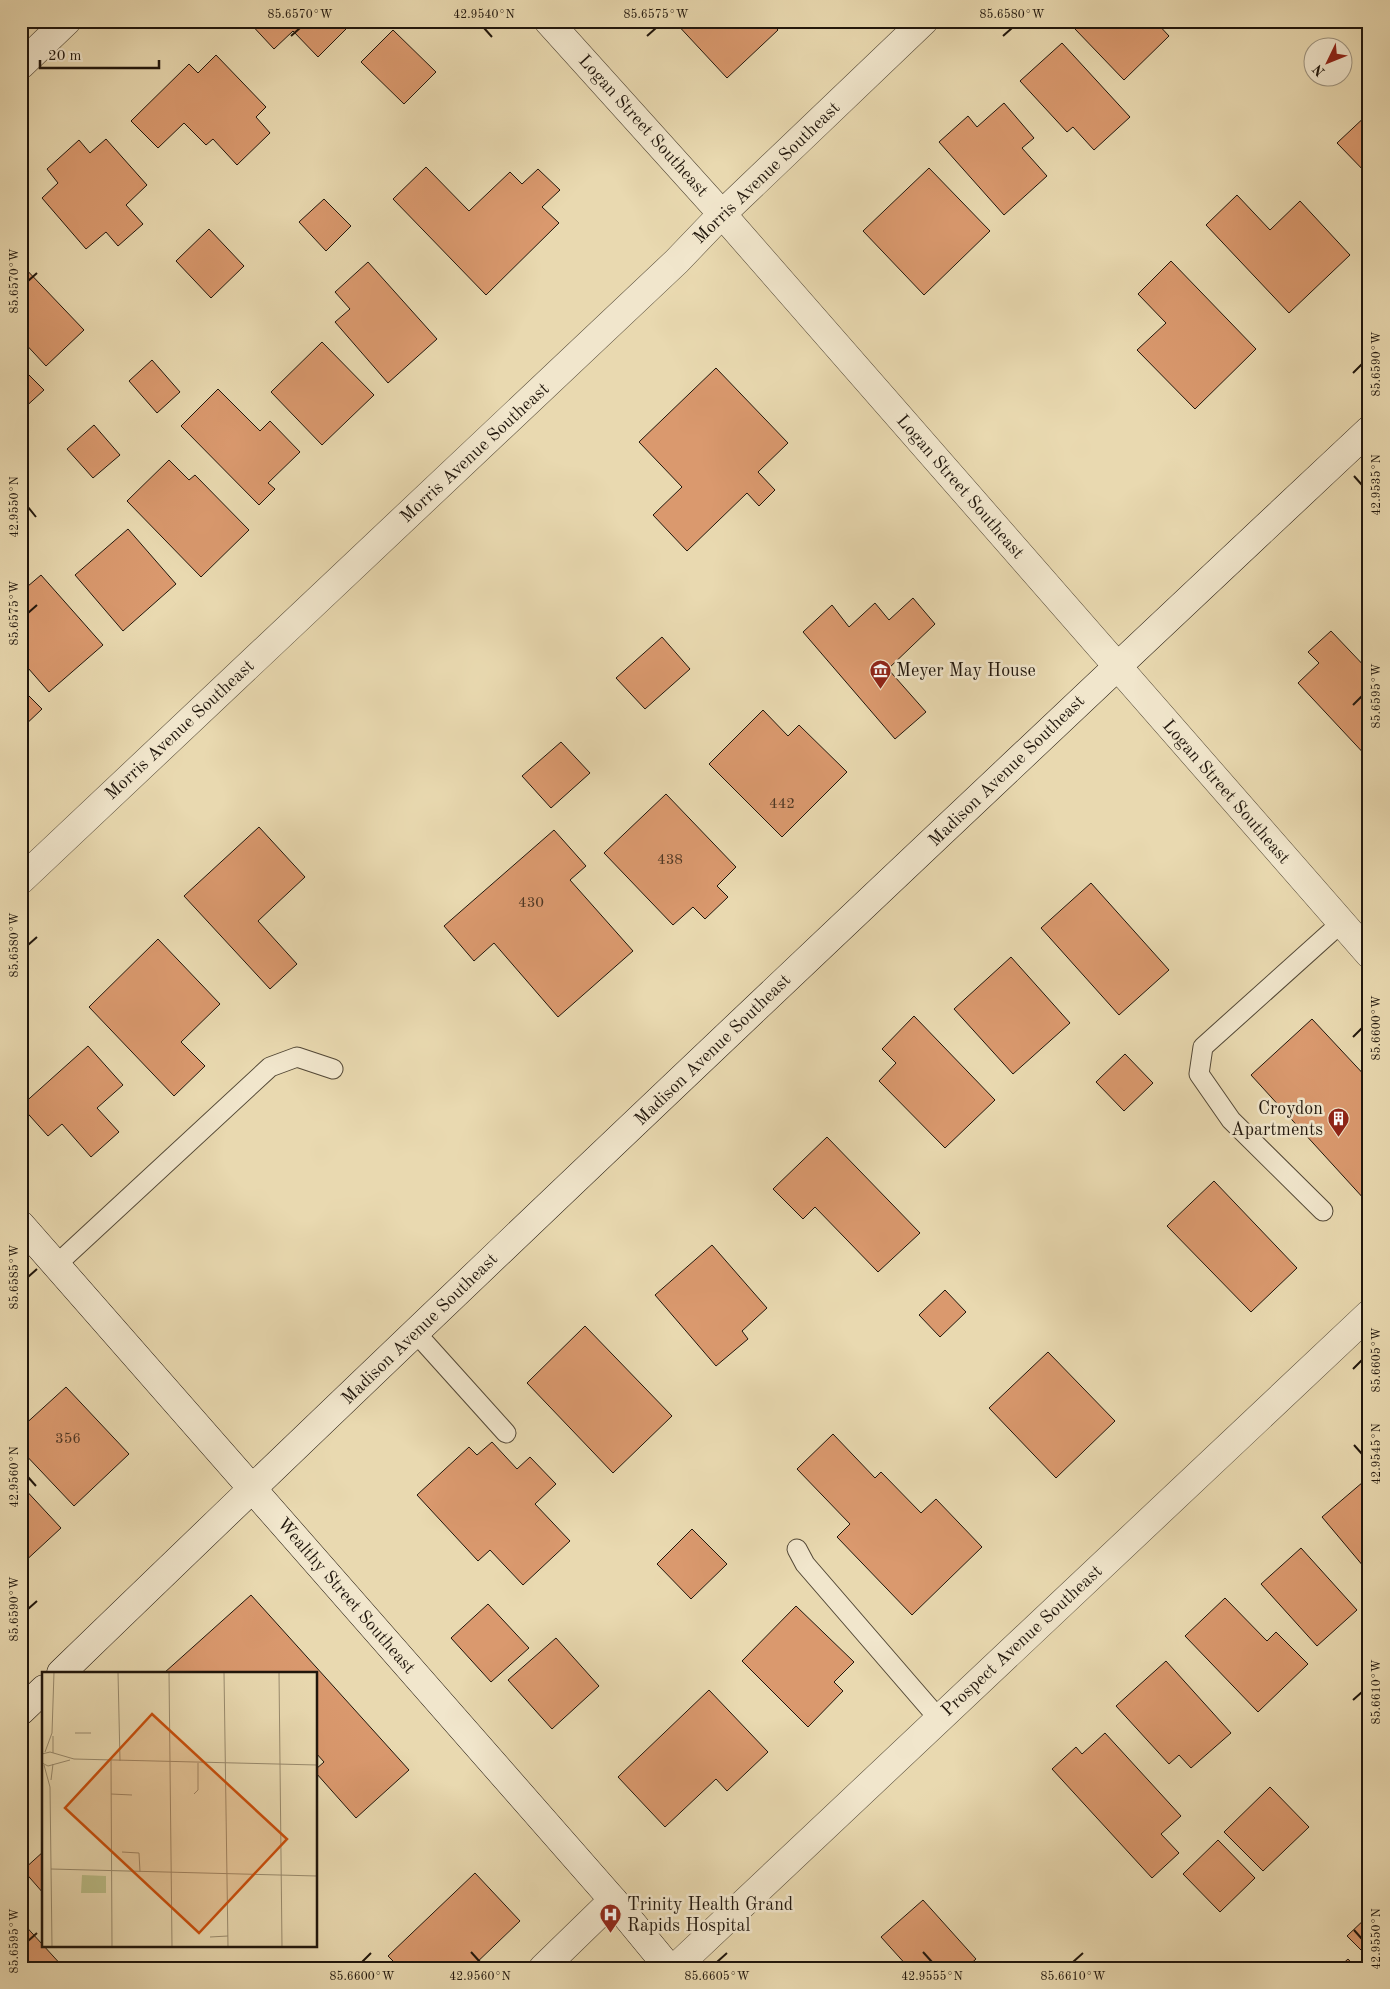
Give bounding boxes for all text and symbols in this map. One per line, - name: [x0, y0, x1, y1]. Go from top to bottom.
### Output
- text: 85.6570°W: [268, 8, 333, 21]
- text: 42.9540°N: [453, 8, 515, 21]
- text: 85.6575°W: [624, 8, 689, 21]
- text: 85.6580°W: [980, 8, 1045, 21]
- scale bar: [40, 38, 159, 70]
- north arrow: [1302, 38, 1352, 88]
- text: 20 m: [48, 49, 82, 64]
- street label: Logan Street Southeast: [575, 52, 711, 200]
- text: N: [1310, 61, 1328, 79]
- street label: Morris Avenue Southeast: [690, 99, 844, 247]
- text: 85.6570°W: [8, 248, 21, 313]
- text: 85.6590°W: [1370, 331, 1383, 396]
- street label: Morris Avenue Southeast: [397, 380, 553, 526]
- street label: Logan Street Southeast: [893, 412, 1027, 562]
- text: 42.9535°N: [1370, 454, 1383, 516]
- text: 42.9550°N: [8, 476, 21, 538]
- text: 85.6575°W: [8, 580, 21, 645]
- street label: Morris Avenue Southeast: [102, 657, 258, 803]
- museum icon: Meyer May House: [868, 659, 892, 690]
- place label: Meyer May House: [896, 662, 1036, 680]
- text: 85.6595°W: [1370, 663, 1383, 728]
- street label: Madison Avenue Southeast: [926, 692, 1088, 850]
- street label: Logan Street Southeast: [1159, 717, 1293, 867]
- house number: 442: [769, 797, 795, 812]
- house number: 438: [657, 853, 683, 868]
- house number: 430: [518, 896, 544, 911]
- text: 85.6580°W: [8, 912, 21, 977]
- street label: Madison Avenue Southeast: [632, 971, 794, 1129]
- text: 85.6600°W: [1370, 995, 1383, 1060]
- place label: Croydon Apartments: [1231, 1100, 1323, 1139]
- building icon: Croydon Apartments: [1327, 1107, 1351, 1138]
- text: 85.6585°W: [8, 1244, 21, 1309]
- street label: Madison Avenue Southeast: [339, 1250, 501, 1408]
- text: 85.6605°W: [1370, 1327, 1383, 1392]
- text: 42.9545°N: [1370, 1423, 1383, 1485]
- house number: 356: [55, 1432, 81, 1447]
- text: 42.9560°N: [8, 1446, 21, 1508]
- street label: Wealthy Street Southeast: [274, 1515, 418, 1677]
- street label: Prospect Avenue Southeast: [938, 1562, 1106, 1720]
- text: 85.6590°W: [8, 1576, 21, 1641]
- text: 85.6610°W: [1370, 1659, 1383, 1724]
- inset map: [42, 1672, 318, 1946]
- place label: Trinity Health Grand Rapids Hospital: [627, 1896, 793, 1935]
- hospital icon: Trinity Health Grand Rapids Hospital: [599, 1903, 623, 1934]
- text: 85.6595°W: [8, 1908, 21, 1973]
- text: 42.9550°N: [1370, 1908, 1383, 1970]
- text: 85.6600°W: [330, 1970, 395, 1983]
- text: 42.9560°N: [449, 1970, 511, 1983]
- text: 85.6605°W: [685, 1970, 750, 1983]
- text: 42.9555°N: [901, 1970, 963, 1983]
- text: 85.6610°W: [1041, 1970, 1106, 1983]

